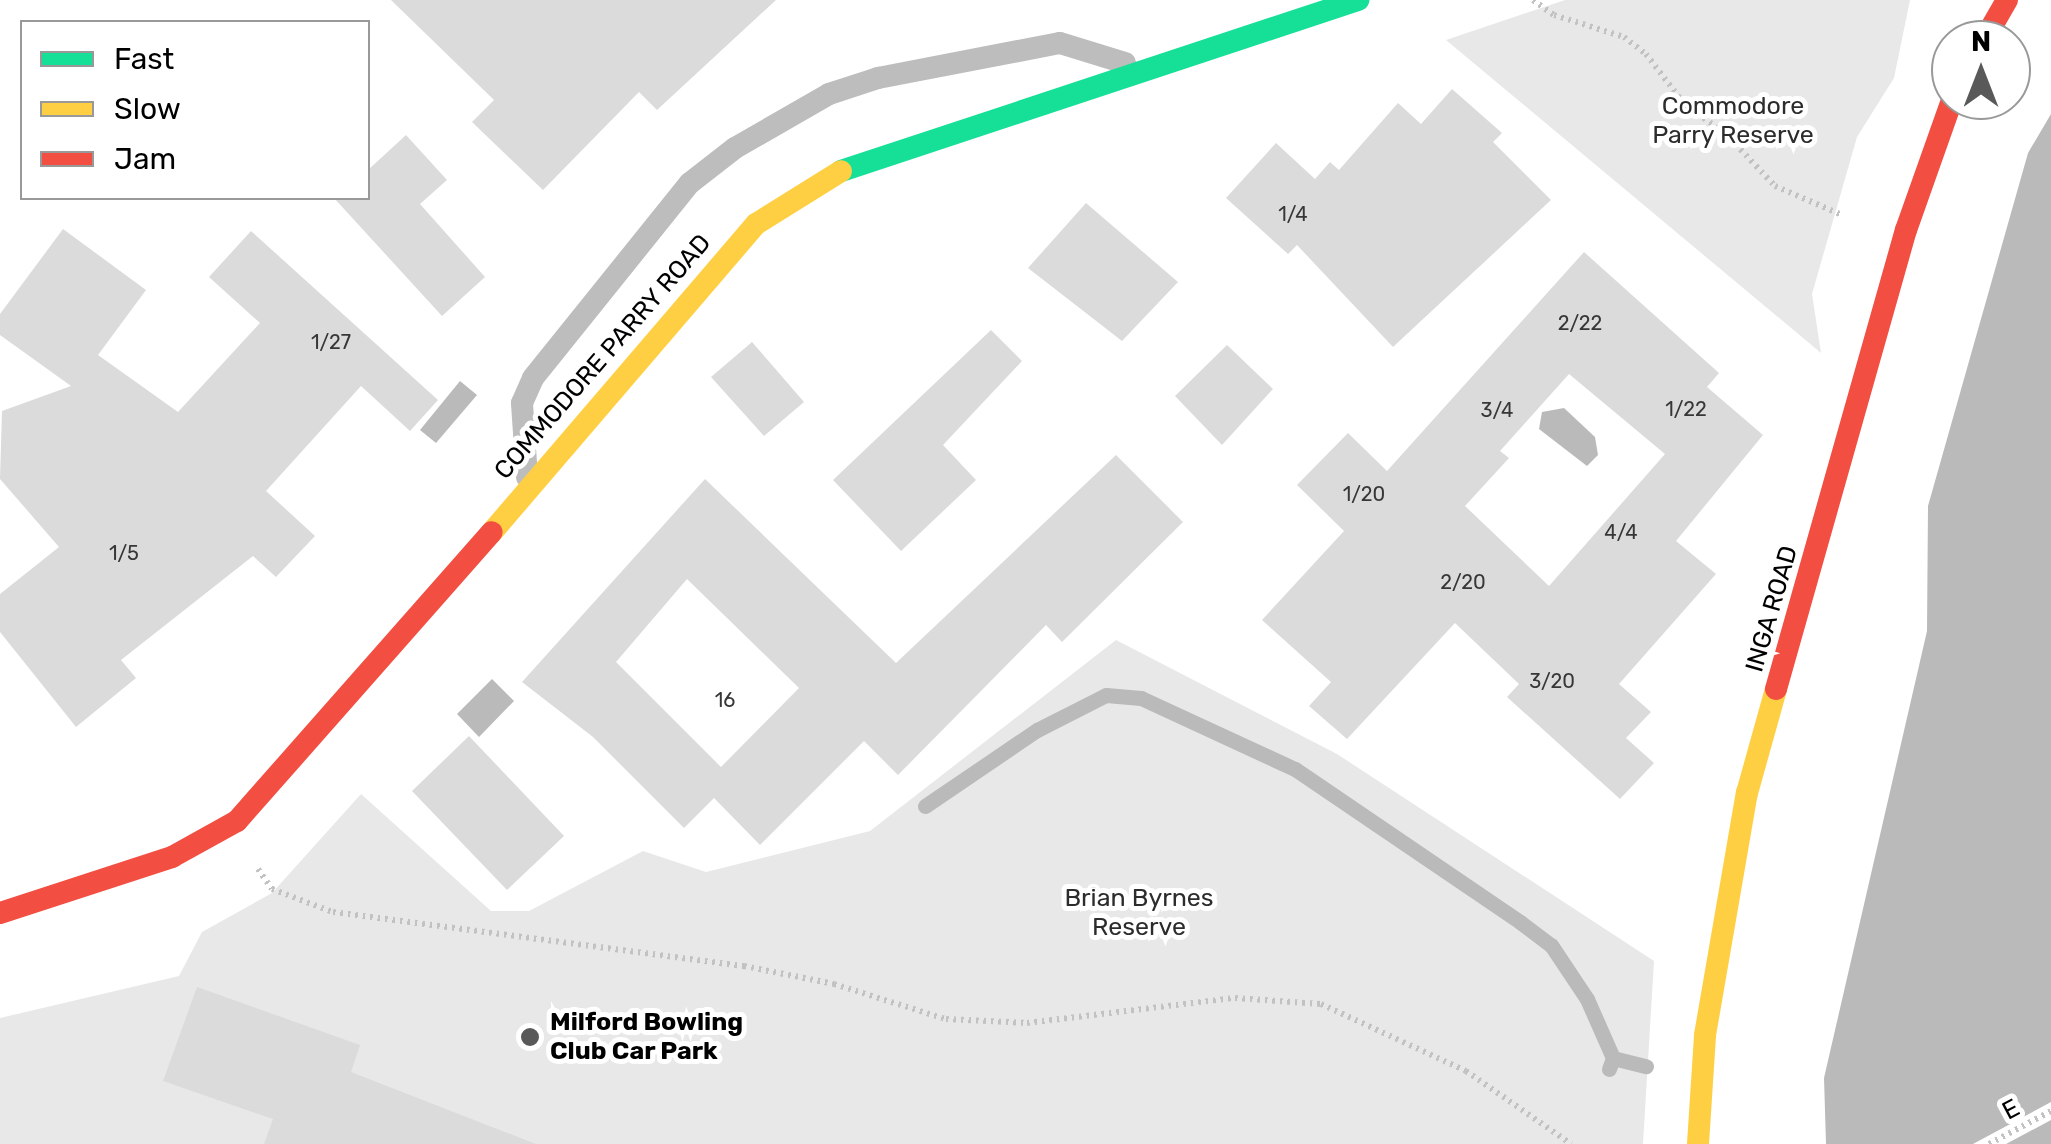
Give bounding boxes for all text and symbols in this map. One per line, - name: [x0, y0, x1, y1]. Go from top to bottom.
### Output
- legend: [20, 20, 370, 200]
- north arrow: [1931, 20, 2031, 120]
- text: N: [1971, 25, 1991, 58]
- text: Fast: [114, 41, 174, 77]
- text: Slow: [114, 91, 181, 127]
- park label: Commodore Parry Reserve: [1652, 92, 1814, 151]
- text: Jam: [114, 141, 176, 177]
- house number: 1/4: [1278, 202, 1308, 226]
- street label: COMMODORE PARRY ROAD: [488, 228, 718, 486]
- house number: 2/22: [1558, 311, 1602, 335]
- house number: 1/27: [311, 330, 351, 354]
- house number: 1/22: [1665, 397, 1707, 421]
- house number: 3/4: [1481, 398, 1513, 422]
- house number: 1/20: [1343, 482, 1385, 506]
- house number: 4/4: [1604, 520, 1638, 544]
- house number: 1/5: [109, 541, 139, 565]
- street label: INGA ROAD: [1740, 542, 1804, 676]
- house number: 2/20: [1440, 570, 1486, 594]
- house number: 3/20: [1529, 669, 1575, 693]
- house number: 16: [715, 688, 735, 712]
- park label: Brian Byrnes Reserve: [1064, 884, 1214, 943]
- place label: Milford Bowling Club Car Park: [550, 1008, 743, 1067]
- marker: Milford Bowling Club Car Park: [519, 1026, 541, 1048]
- street label: E: [1997, 1093, 2025, 1127]

